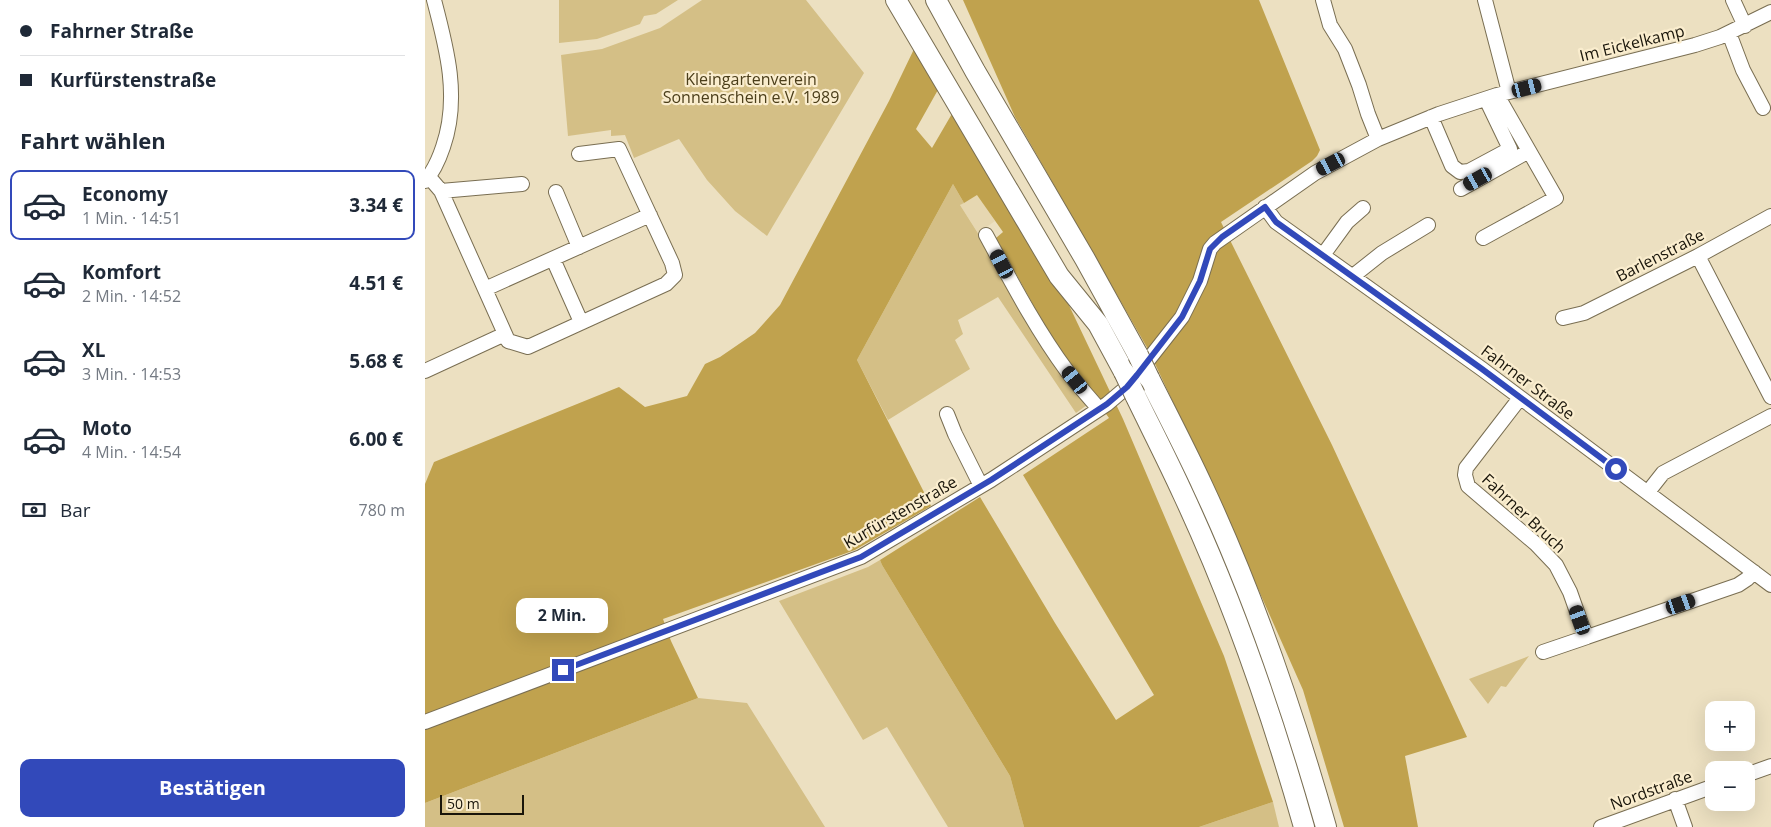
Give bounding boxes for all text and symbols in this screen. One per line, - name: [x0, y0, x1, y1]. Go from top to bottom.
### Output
- text: Fahrner Straße: [50, 18, 194, 44]
- street label: Im Eickelkamp: [1577, 19, 1687, 67]
- text: Kurfürstenstraße: [50, 67, 216, 93]
- park label: Kleingartenverein Sonnenschein e.V. 1989: [663, 68, 839, 108]
- car: [1510, 77, 1543, 99]
- text: Fahrt wählen: [20, 125, 166, 155]
- car: [1314, 151, 1347, 177]
- car: [1461, 165, 1494, 193]
- text: Economy: [82, 181, 168, 207]
- icon: car: [22, 183, 67, 228]
- text: 3.34 €: [349, 192, 403, 218]
- text: 1 Min. · 14:51: [82, 207, 181, 229]
- street label: Barlenstraße: [1612, 223, 1708, 287]
- car: [988, 247, 1015, 281]
- text: Komfort: [82, 259, 161, 285]
- icon: car: [22, 261, 67, 306]
- text: 4.51 €: [349, 270, 403, 296]
- text: 2 Min. · 14:52: [82, 285, 181, 307]
- text: XL: [82, 337, 105, 363]
- icon: car: [22, 339, 67, 384]
- street label: Fahrner Straße: [1477, 340, 1579, 424]
- text: 5.68 €: [349, 348, 403, 374]
- text: 3 Min. · 14:53: [82, 363, 181, 385]
- car: [1059, 364, 1090, 396]
- text: Moto: [82, 415, 132, 441]
- icon: car: [22, 417, 67, 462]
- text: 6.00 €: [349, 426, 403, 452]
- text: 4 Min. · 14:54: [82, 441, 181, 463]
- route start: [1605, 458, 1627, 480]
- street label: Fahrner Bruch: [1477, 468, 1571, 558]
- street label: Kurfürstenstraße: [839, 471, 961, 553]
- icon: cash: [20, 496, 48, 524]
- text: Bar: [60, 497, 91, 523]
- text: 780 m: [359, 499, 405, 521]
- car: [1664, 592, 1697, 616]
- callout: 2 Min.: [517, 598, 609, 632]
- car: [1567, 603, 1592, 637]
- text: 2 Min.: [538, 604, 586, 626]
- route end: [552, 659, 574, 681]
- map controls: [1705, 701, 1755, 811]
- button: +: [1705, 701, 1755, 751]
- button: Bestätigen: [20, 759, 405, 817]
- button: −: [1705, 761, 1755, 811]
- street label: Nordstraße: [1607, 765, 1695, 815]
- scale bar: [440, 792, 524, 815]
- text: 50 m: [447, 794, 480, 813]

